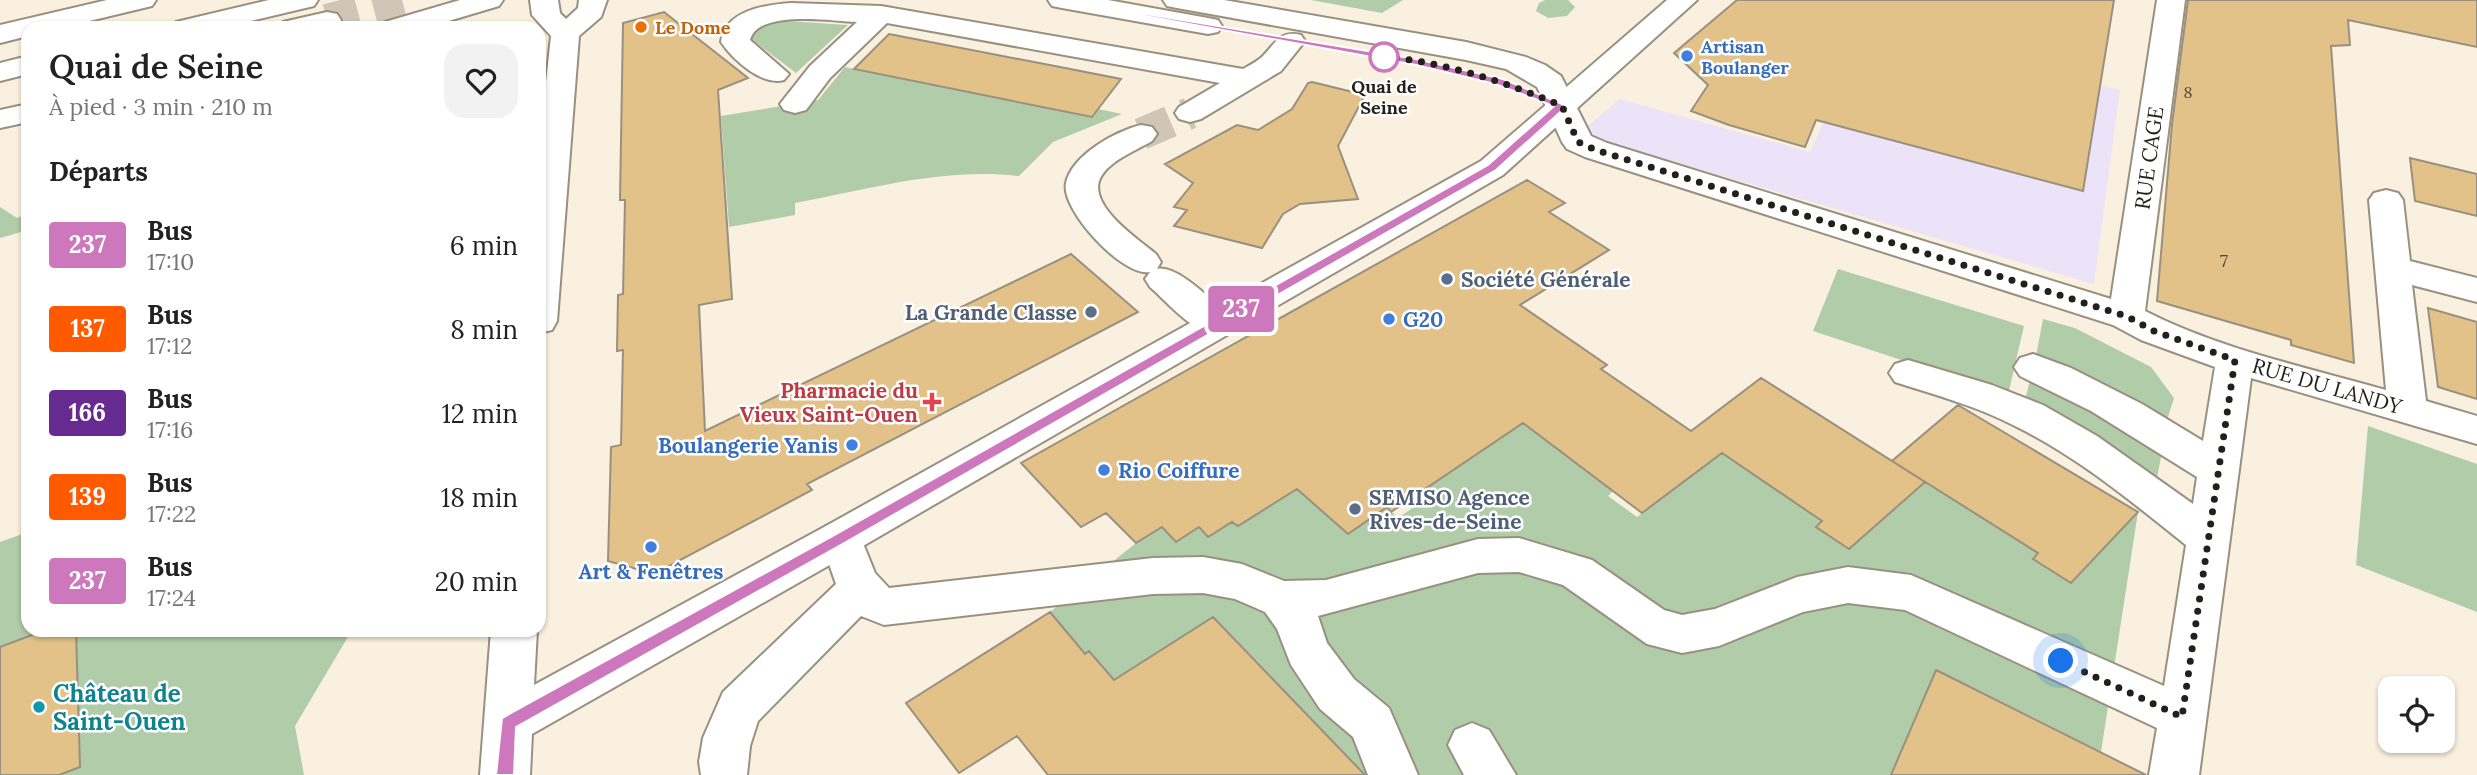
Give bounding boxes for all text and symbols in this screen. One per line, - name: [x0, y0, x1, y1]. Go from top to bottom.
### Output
- place label: Le Dome: [655, 16, 731, 39]
- marker: Le Dome: [633, 19, 649, 35]
- place label: Artisan Boulanger: [1701, 35, 1789, 79]
- marker: Quai de Seine: [1369, 42, 1399, 72]
- button: heart: [444, 44, 518, 118]
- text: Quai de Seine: [49, 45, 263, 87]
- marker: Artisan Boulanger: [1679, 48, 1695, 64]
- place label: Quai de Seine: [1351, 75, 1417, 119]
- house number: 8: [2184, 82, 2193, 102]
- text: À pied · 3 min · 210 m: [49, 92, 273, 121]
- street label: RUE CAGE: [2128, 105, 2170, 211]
- text: Départs: [49, 155, 148, 188]
- text: Bus: [147, 214, 193, 247]
- text: 237: [69, 229, 106, 260]
- text: 6 min: [450, 229, 518, 262]
- text: 17:10: [147, 247, 194, 276]
- house number: 7: [2220, 249, 2228, 272]
- place label: Société Générale: [1461, 266, 1631, 293]
- marker: Société Générale: [1439, 271, 1455, 287]
- line badge: 237: [1201, 286, 1281, 332]
- text: 237: [1222, 293, 1260, 324]
- text: Bus: [147, 298, 193, 331]
- place label: La Grande Classe: [905, 299, 1077, 326]
- marker: La Grande Classe: [1083, 304, 1099, 320]
- place label: G20: [1403, 306, 1443, 333]
- marker: G20: [1381, 311, 1397, 327]
- text: 137: [70, 313, 105, 344]
- text: 8 min: [450, 313, 518, 346]
- text: 17:12: [147, 331, 192, 360]
- street label: RUE DU LANDY: [2249, 352, 2406, 420]
- place label: Pharmacie du Vieux Saint-Ouen: [740, 377, 918, 428]
- text: Bus: [147, 382, 193, 415]
- marker: Pharmacie du Vieux Saint-Ouen: [924, 394, 940, 410]
- text: 166: [69, 397, 106, 428]
- text: 12 min: [441, 397, 518, 430]
- text: 17:16: [147, 415, 193, 444]
- place label: Boulangerie Yanis: [658, 432, 838, 459]
- marker: Boulangerie Yanis: [844, 437, 860, 453]
- place label: Rio Coiffure: [1118, 457, 1240, 484]
- marker: Rio Coiffure: [1096, 462, 1112, 478]
- text: Bus: [147, 466, 193, 499]
- text: 139: [69, 481, 106, 512]
- text: 18 min: [441, 481, 518, 514]
- place label: SEMISO Agence Rives-de-Seine: [1369, 484, 1530, 535]
- text: 17:22: [147, 499, 196, 528]
- marker: SEMISO Agence Rives-de-Seine: [1347, 501, 1363, 517]
- marker: Art & Fenêtres: [643, 539, 659, 555]
- text: Bus: [147, 550, 193, 583]
- place label: Art & Fenêtres: [579, 558, 723, 585]
- text: 237: [69, 565, 106, 596]
- text: 20 min: [435, 565, 518, 598]
- text: 17:24: [147, 583, 196, 612]
- your location: [2043, 643, 2078, 678]
- map controls: [2378, 676, 2455, 753]
- button: locate: [2378, 676, 2455, 753]
- place label: Château de Saint-Ouen: [53, 678, 185, 737]
- marker: Château de Saint-Ouen: [31, 699, 47, 715]

